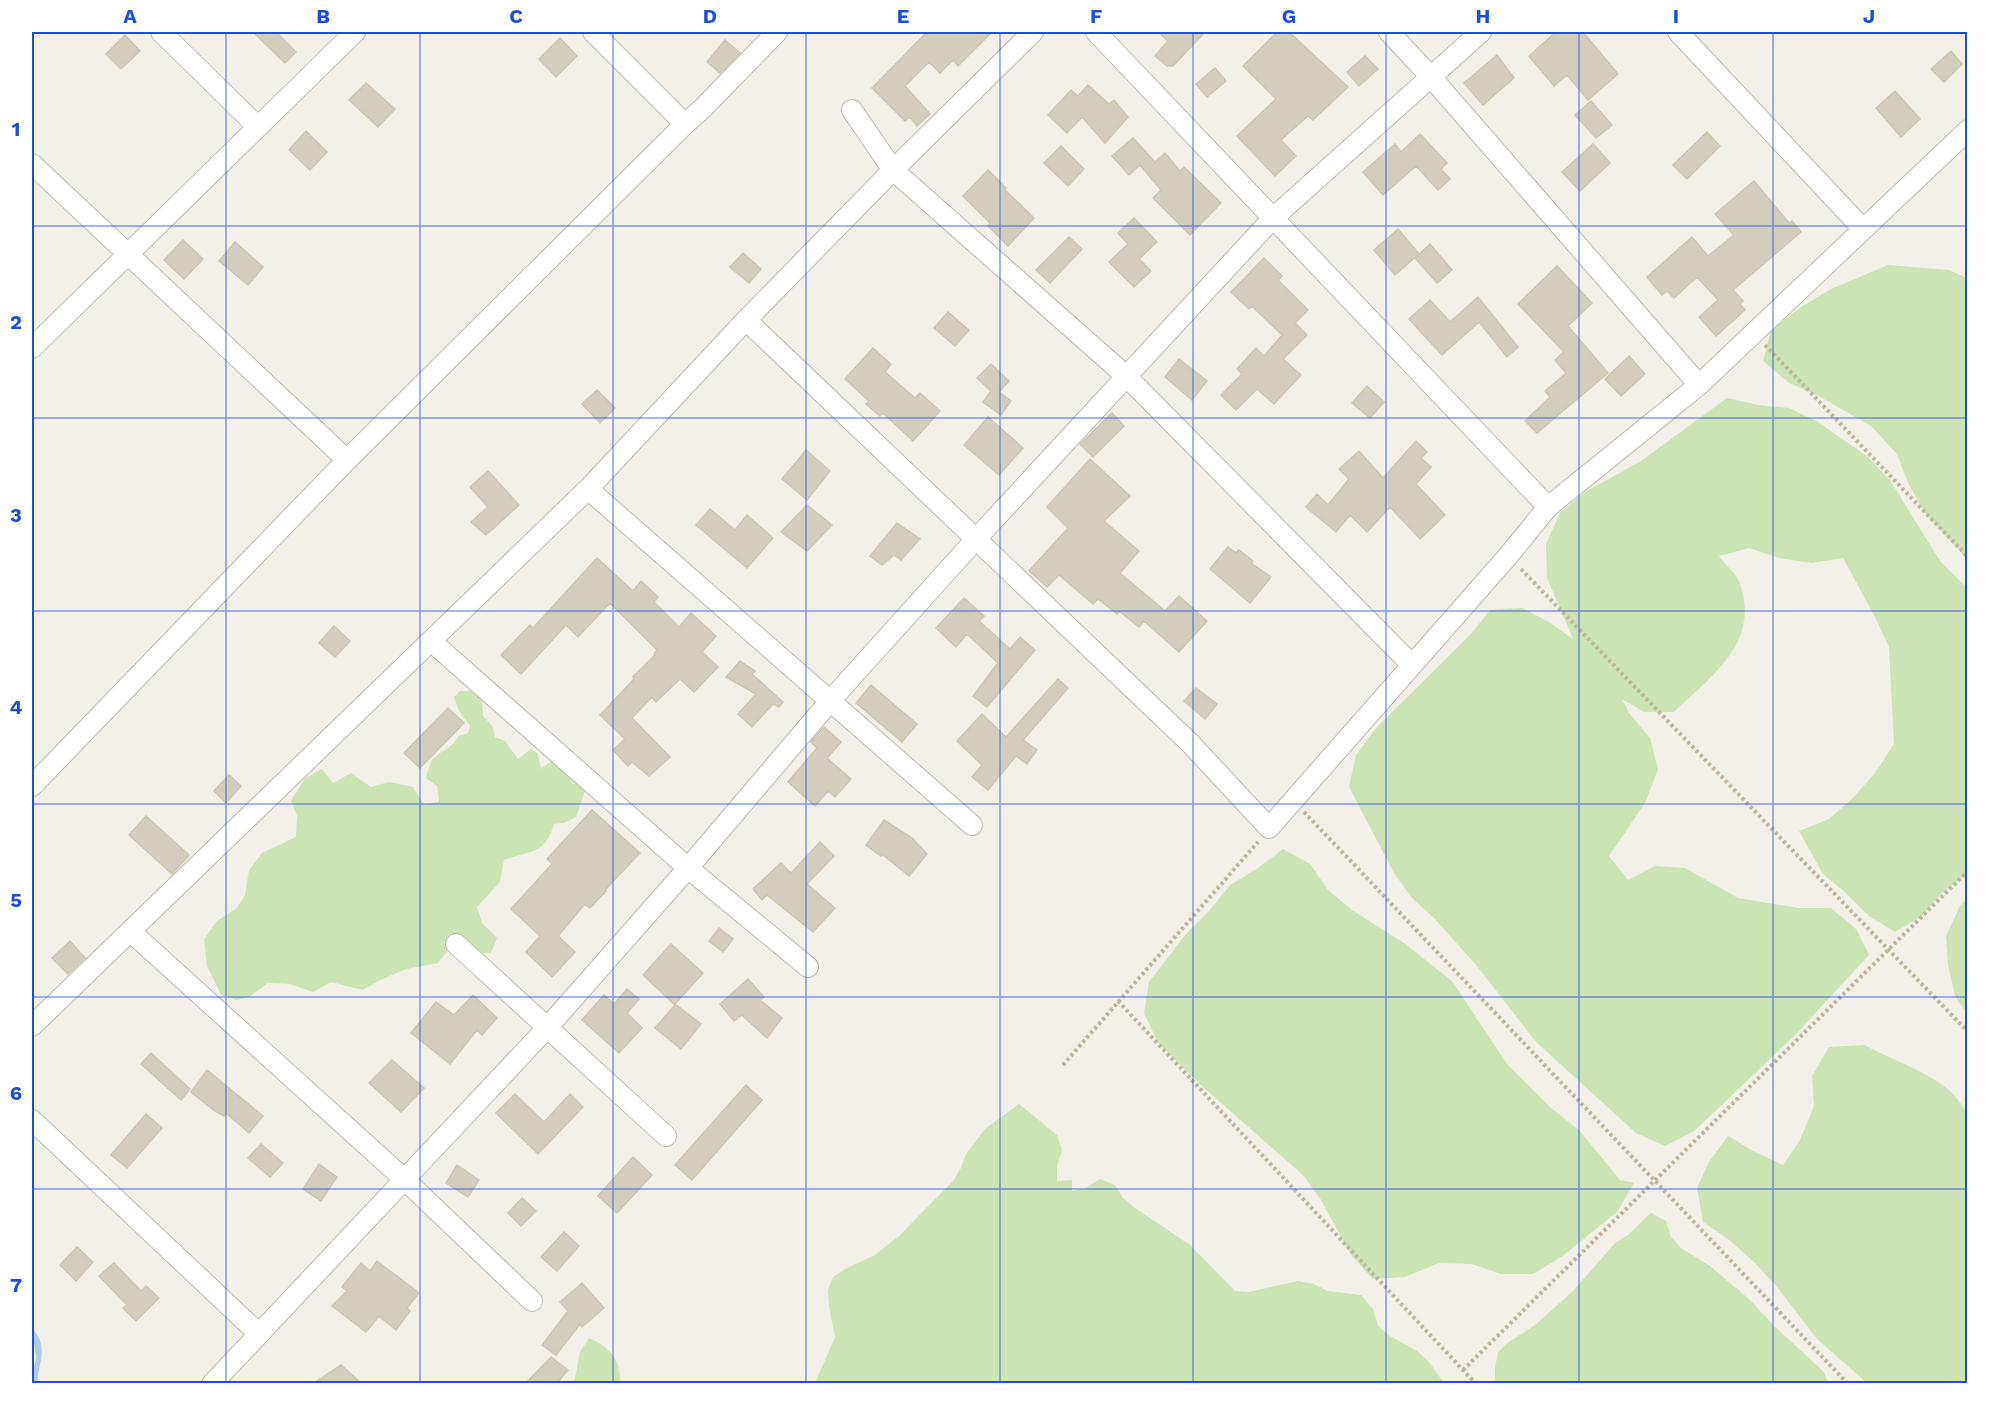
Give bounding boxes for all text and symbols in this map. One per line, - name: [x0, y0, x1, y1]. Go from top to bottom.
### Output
- text: A: [123, 4, 137, 28]
- text: B: [316, 4, 330, 28]
- text: C: [509, 4, 523, 28]
- text: D: [703, 4, 717, 28]
- text: E: [897, 4, 909, 28]
- text: F: [1090, 4, 1102, 28]
- text: G: [1282, 4, 1296, 28]
- text: H: [1476, 4, 1490, 28]
- text: I: [1673, 4, 1679, 28]
- text: J: [1863, 4, 1875, 28]
- text: 1: [12, 117, 20, 141]
- text: 2: [10, 310, 22, 334]
- text: 3: [10, 503, 22, 527]
- text: 4: [10, 695, 23, 719]
- text: 5: [10, 888, 22, 912]
- text: 6: [10, 1081, 22, 1105]
- text: 7: [10, 1273, 22, 1297]

